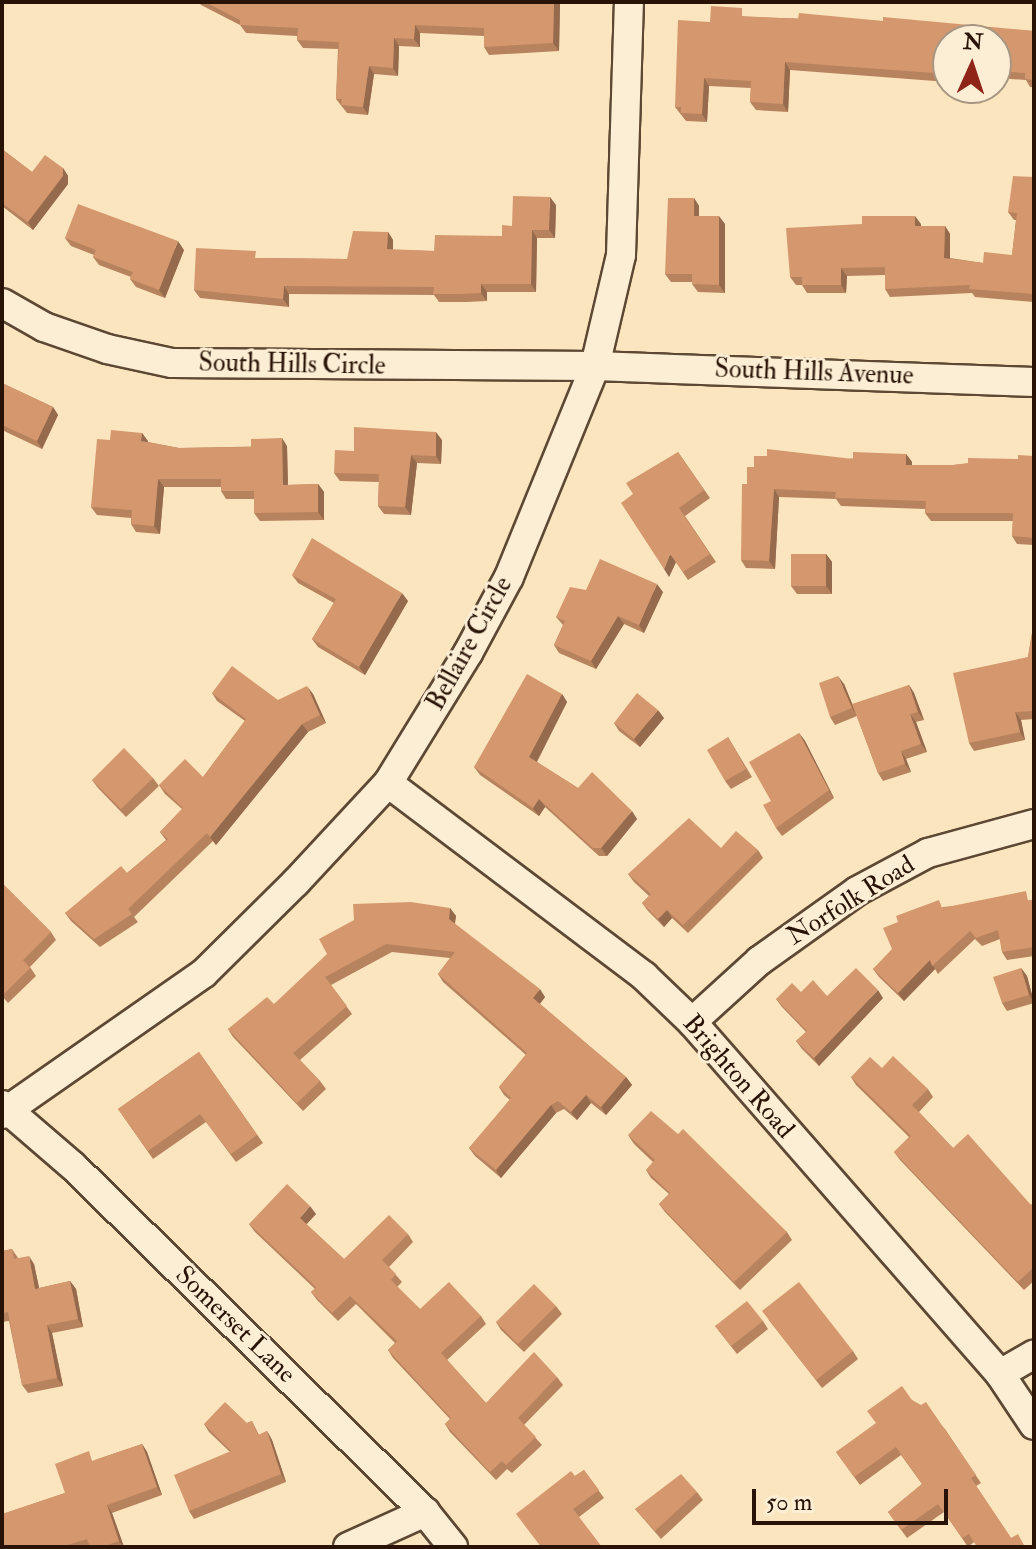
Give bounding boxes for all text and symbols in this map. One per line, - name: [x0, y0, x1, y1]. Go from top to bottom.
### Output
- north arrow: [932, 24, 1012, 104]
- text: N: [963, 28, 984, 57]
- street label: South Hills Circle: [198, 348, 386, 382]
- street label: South Hills Avenue: [714, 354, 914, 392]
- street label: Bellaire Circle: [420, 572, 520, 716]
- street label: Norfolk Road: [781, 849, 921, 953]
- street label: Brighton Road: [676, 1009, 800, 1145]
- street label: Somerset Lane: [168, 1260, 302, 1390]
- scale bar: [756, 1473, 952, 1523]
- text: 50 m: [766, 1487, 812, 1518]

